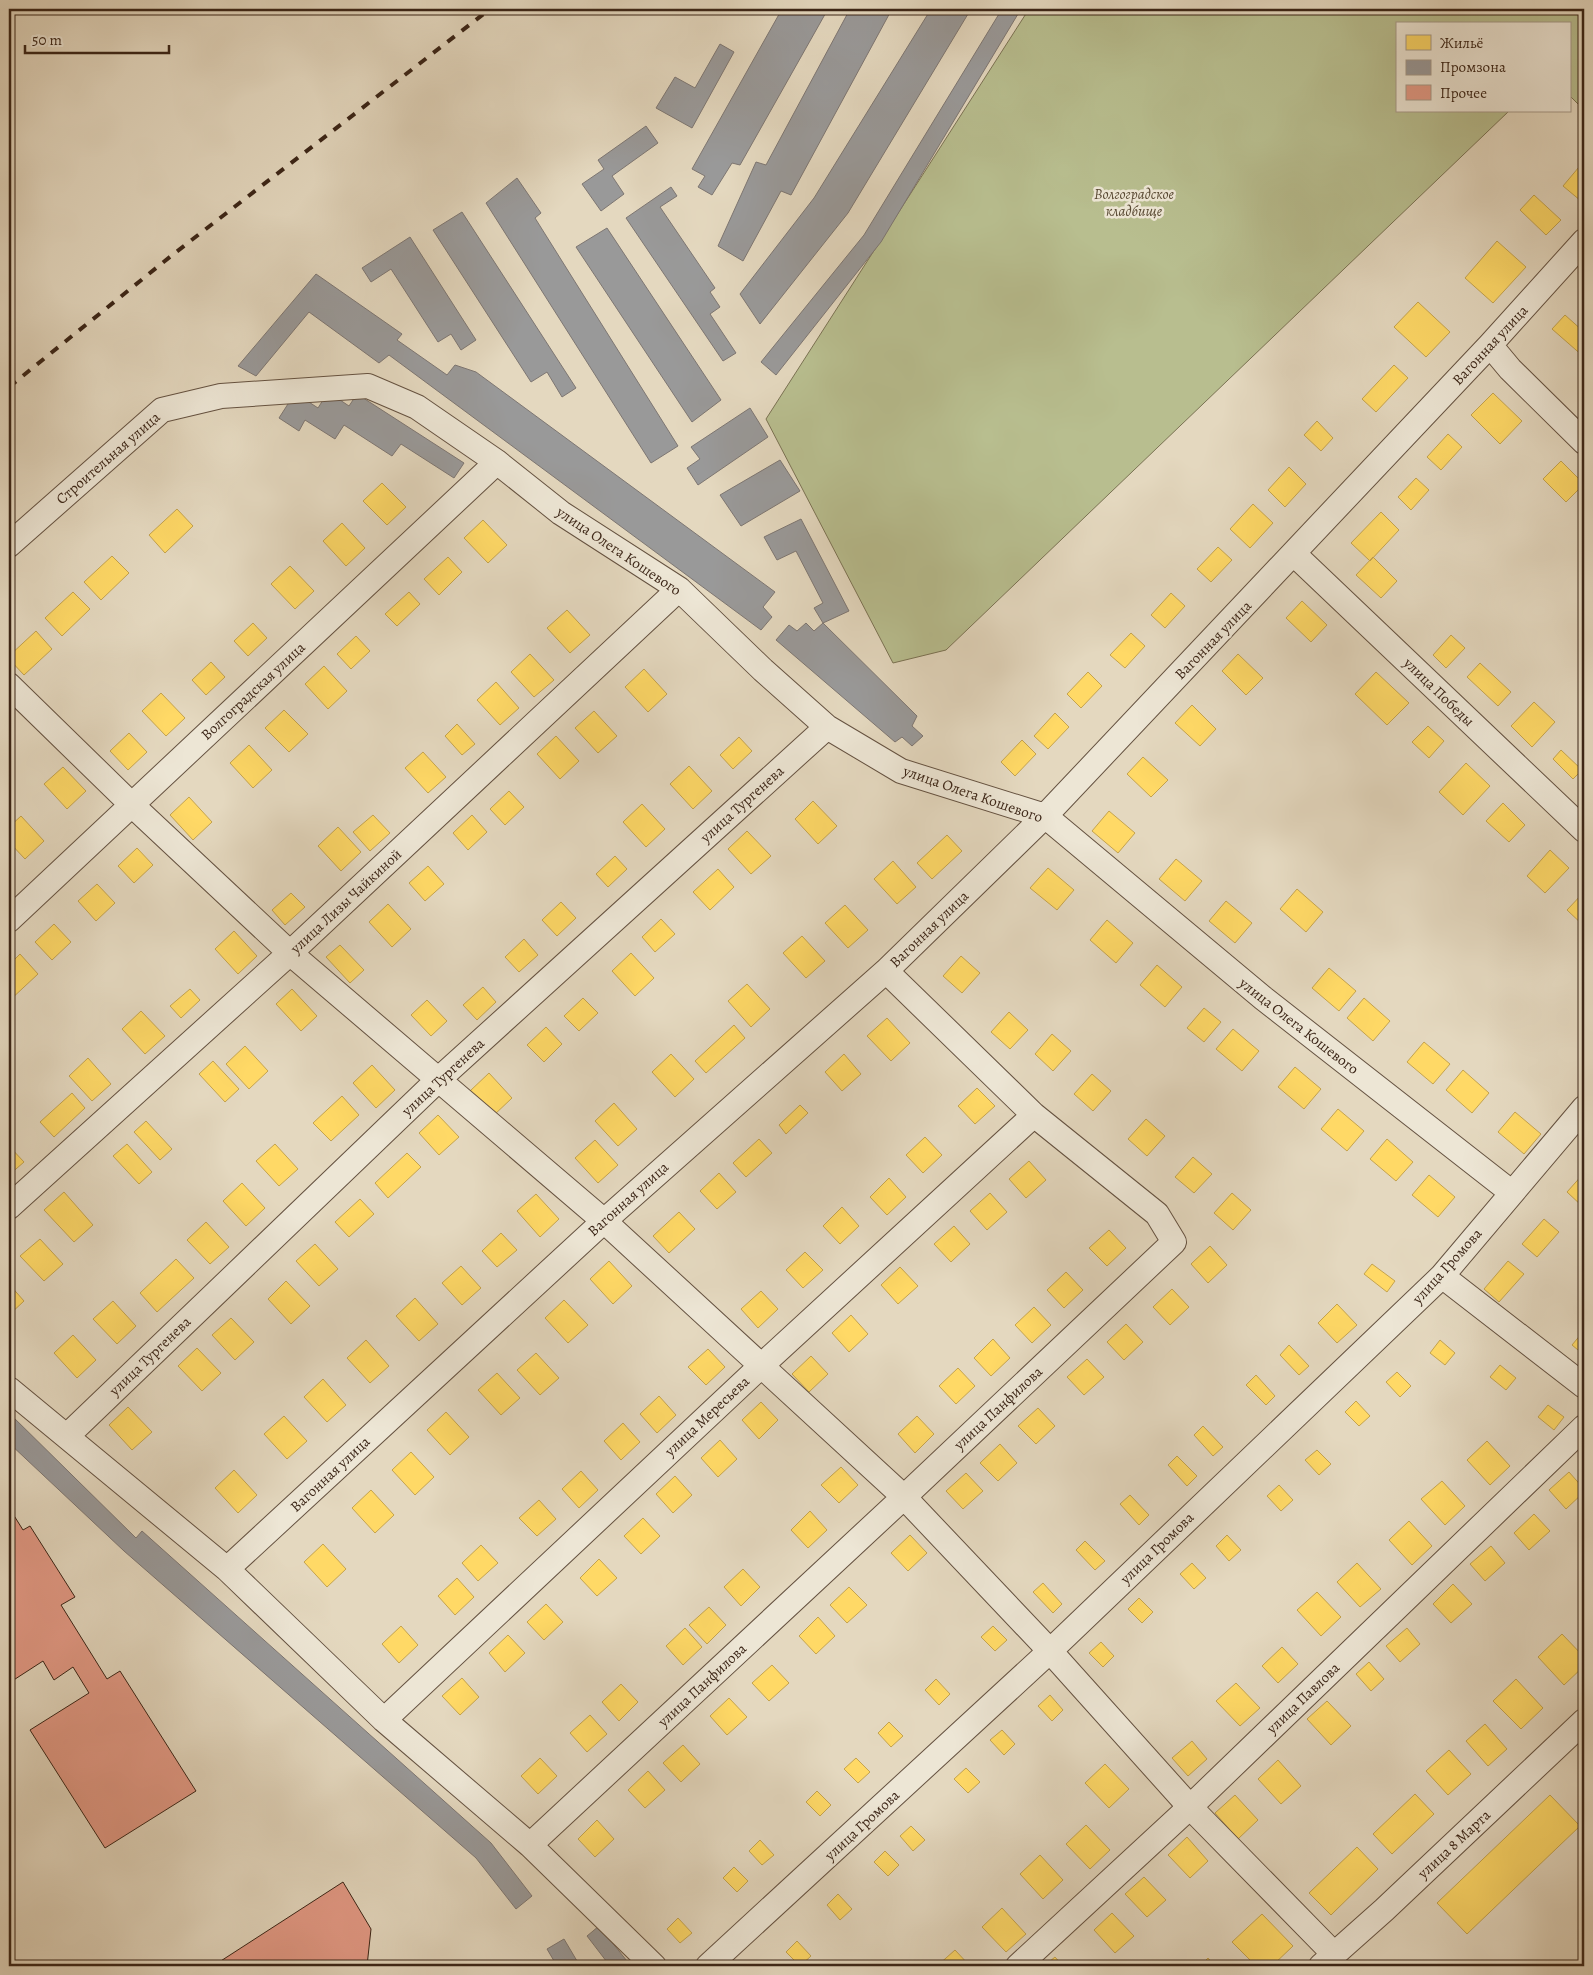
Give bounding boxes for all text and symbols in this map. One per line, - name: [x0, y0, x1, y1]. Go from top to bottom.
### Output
- scale bar: [25, 22, 169, 54]
- legend: [1396, 22, 1570, 112]
- text: 50 m: [32, 30, 62, 50]
- text: Жильё: [1440, 33, 1483, 53]
- text: Промзона: [1440, 57, 1506, 77]
- text: Прочее: [1440, 83, 1487, 103]
- park label: Волгоградское кладбище: [1094, 184, 1175, 221]
- street label: Вагонная улица: [1448, 301, 1532, 389]
- street label: Строительная улица: [52, 407, 164, 509]
- street label: улица Олега Кошевого: [552, 501, 685, 600]
- street label: Вагонная улица: [1170, 596, 1256, 684]
- street label: Волгоградская улица: [197, 637, 309, 745]
- street label: улица Победы: [1398, 652, 1479, 731]
- street label: улица Олега Кошевого: [900, 760, 1046, 827]
- street label: улица Тургенева: [695, 761, 788, 848]
- street label: улица Лизы Чайкиной: [285, 844, 406, 958]
- street label: Вагонная улица: [885, 886, 973, 972]
- street label: улица Олега Кошевого: [1234, 972, 1363, 1079]
- street label: улица Тургенева: [397, 1033, 489, 1121]
- street label: Вагонная улица: [583, 1157, 673, 1241]
- street label: улица Громова: [1407, 1224, 1486, 1309]
- street label: улица Тургенева: [104, 1312, 195, 1401]
- street label: улица Панфилова: [949, 1362, 1047, 1455]
- street label: улица Мересьева: [660, 1371, 754, 1461]
- street label: Вагонная улица: [286, 1432, 374, 1516]
- street label: улица Громова: [1115, 1508, 1198, 1589]
- street label: улица Панфилова: [653, 1639, 751, 1732]
- street label: улица Павлова: [1261, 1658, 1344, 1739]
- street label: улица Громова: [820, 1785, 904, 1865]
- street label: улица 8 Марта: [1413, 1805, 1495, 1884]

